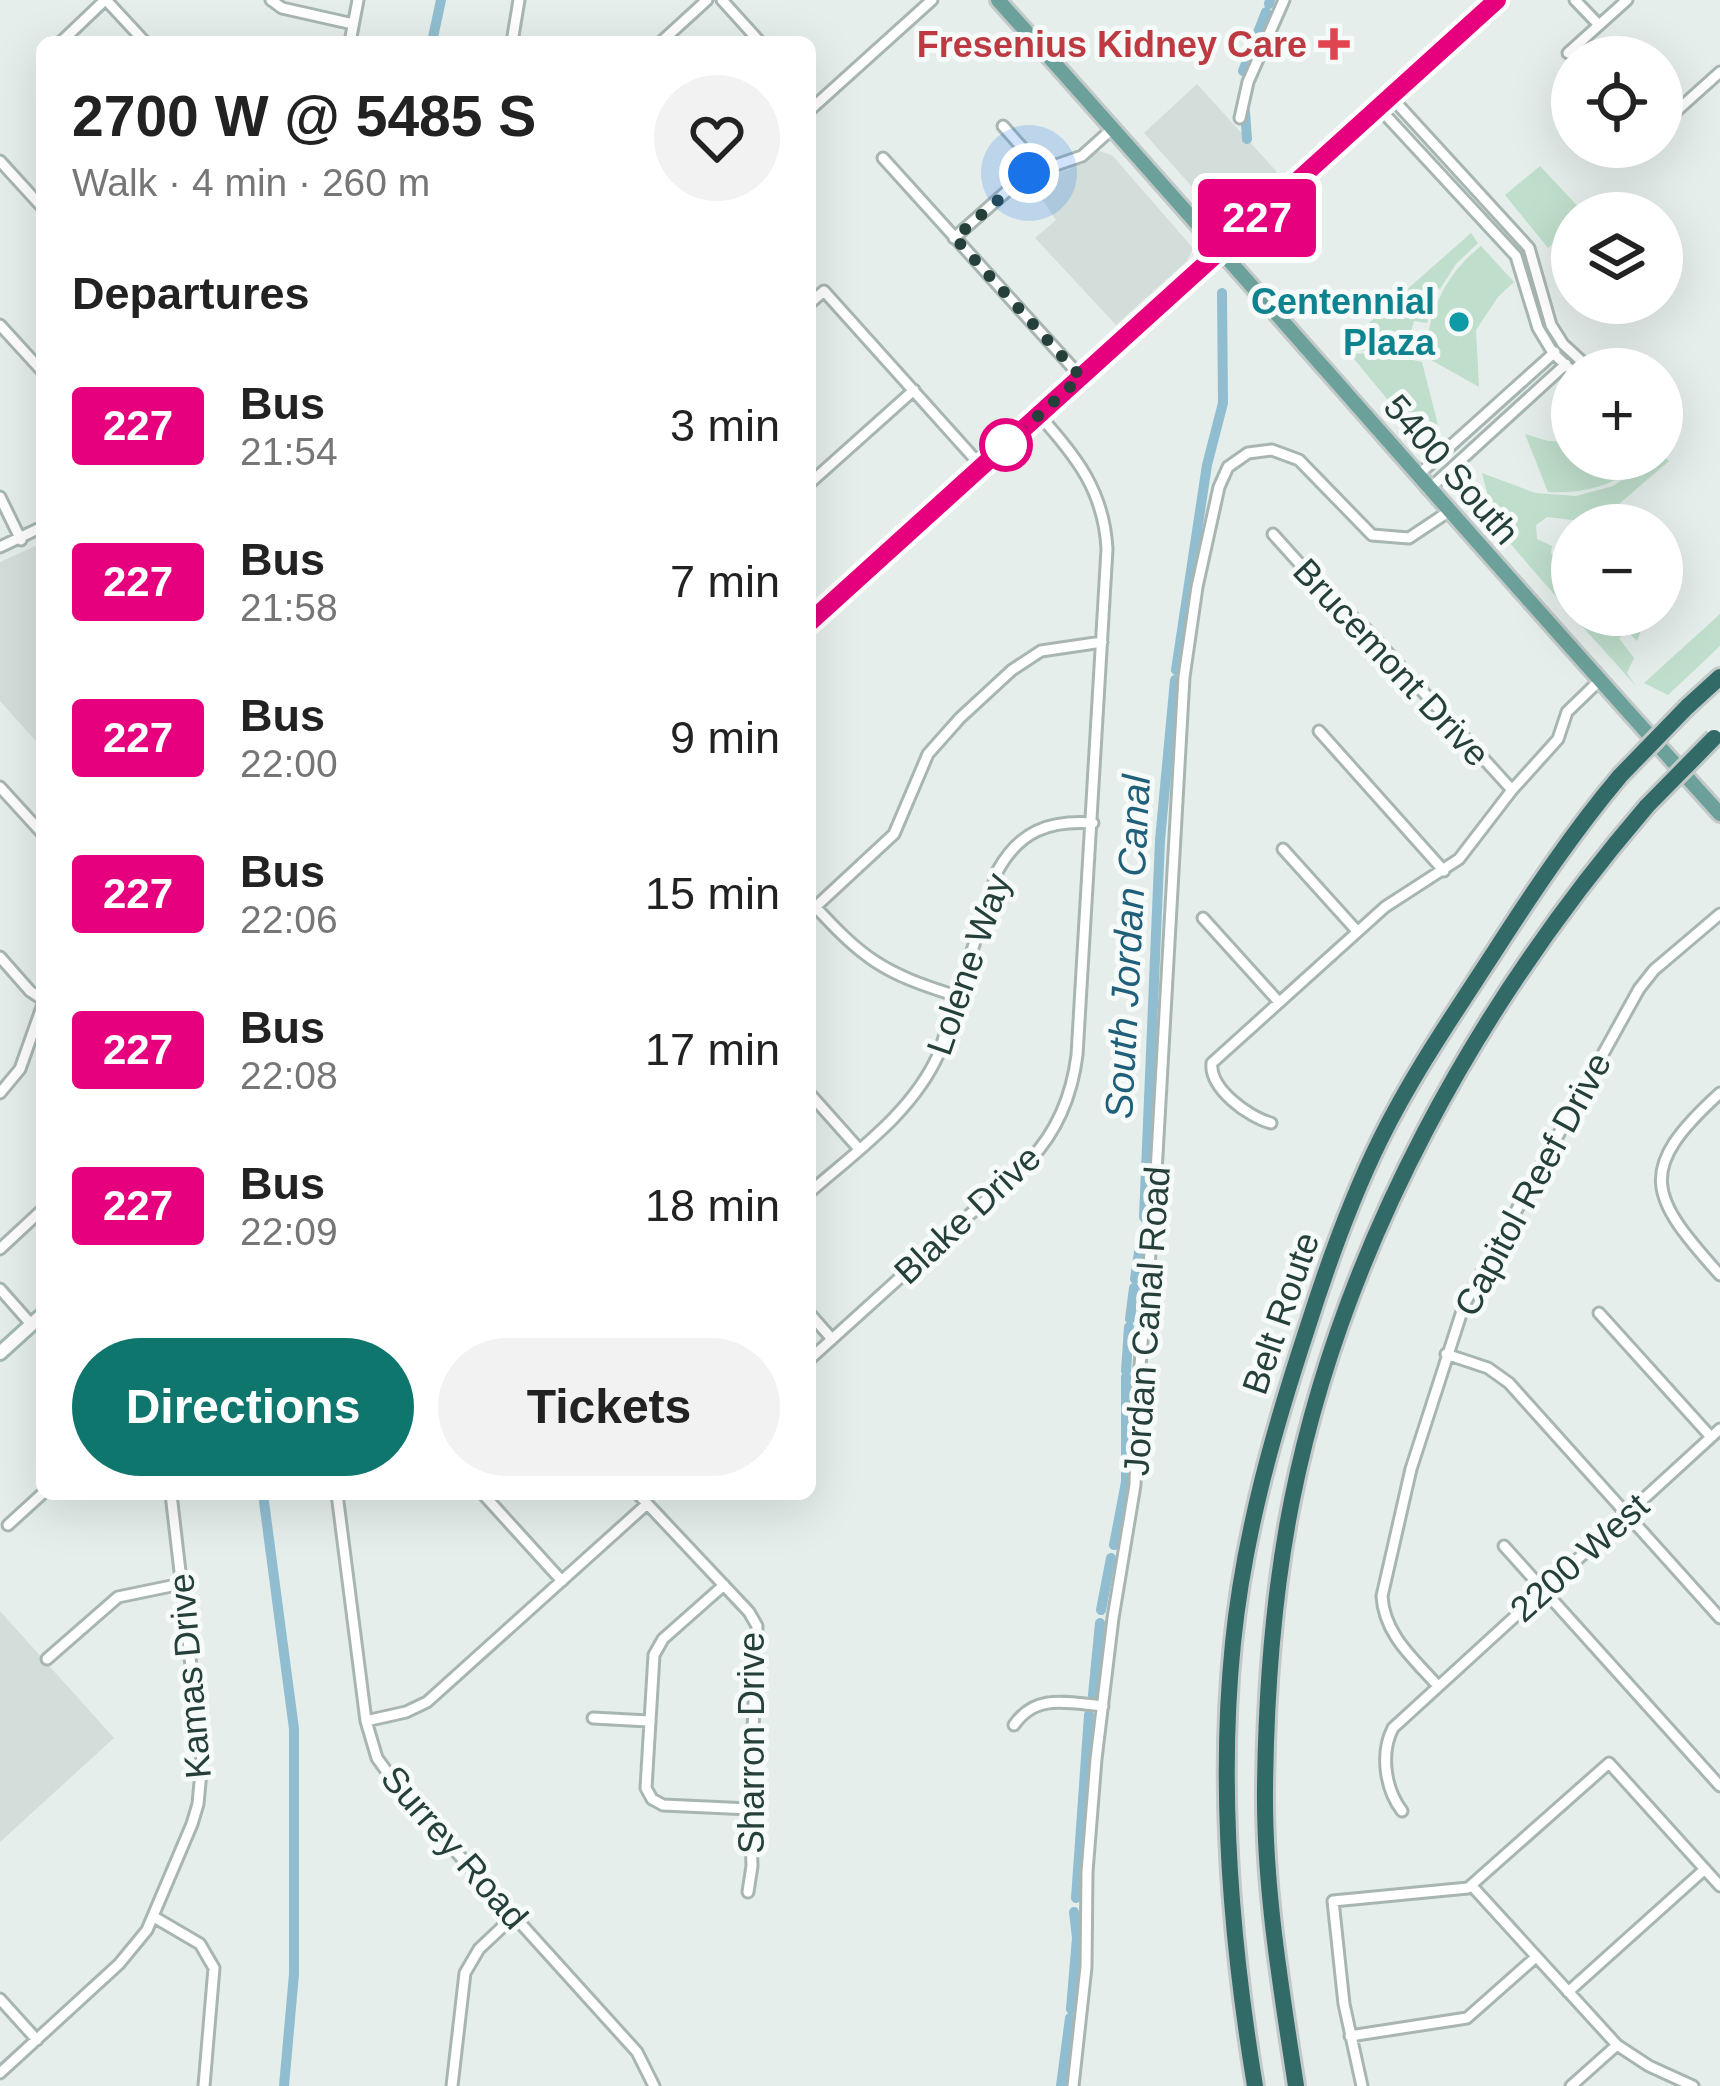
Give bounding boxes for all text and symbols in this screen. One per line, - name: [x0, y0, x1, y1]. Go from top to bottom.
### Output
- place label: Fresenius Kidney Care: [917, 24, 1307, 65]
- marker: Fresenius Kidney Care: [1318, 28, 1350, 60]
- map controls: [1551, 36, 1683, 636]
- button: locate: [1551, 36, 1683, 168]
- button: heart: [654, 75, 780, 201]
- text: 2700 W @ 5485 S: [72, 84, 536, 148]
- your location: [999, 143, 1059, 203]
- text: Walk · 4 min · 260 m: [72, 161, 430, 204]
- line badge: 227: [1188, 179, 1326, 257]
- button: layers: [1551, 192, 1683, 324]
- text: 227: [1222, 194, 1292, 241]
- text: Departures: [72, 268, 310, 319]
- place label: Centennial Plaza: [1251, 281, 1436, 363]
- marker: Centennial Plaza: [1446, 309, 1472, 335]
- button: +: [1551, 348, 1683, 480]
- text: Bus: [240, 378, 325, 429]
- street label: 5400 South: [1376, 386, 1528, 552]
- text: 3 min: [670, 400, 780, 451]
- text: 227: [103, 402, 173, 449]
- unlabelled marker: [981, 420, 1031, 470]
- text: 21:54: [240, 430, 338, 473]
- button: −: [1551, 504, 1683, 636]
- text: Bus: [240, 534, 325, 585]
- street label: Brucemont Drive: [1285, 550, 1498, 774]
- text: 7 min: [670, 556, 780, 607]
- text: 227: [103, 558, 173, 605]
- text: 21:58: [240, 586, 338, 629]
- text: Bus: [240, 690, 325, 741]
- text: 9 min: [670, 712, 780, 763]
- text: 227: [103, 714, 173, 761]
- text: 22:00: [240, 742, 338, 785]
- water label: South Jordan Canal: [1097, 772, 1158, 1120]
- text: Bus: [240, 846, 325, 897]
- text: 15 min: [645, 868, 780, 919]
- street label: Lolene Way: [918, 868, 1019, 1060]
- text: 227: [103, 870, 173, 917]
- text: 22:06: [240, 898, 338, 941]
- text: Bus: [240, 1002, 325, 1053]
- text: 17 min: [645, 1024, 780, 1075]
- text: 227: [103, 1026, 173, 1073]
- street label: Capitol Reef Drive: [1446, 1046, 1619, 1323]
- text: 22:08: [240, 1054, 338, 1097]
- street label: Blake Drive: [886, 1137, 1049, 1292]
- text: Bus: [240, 1158, 325, 1209]
- street label: Jordan Canal Road: [1115, 1165, 1178, 1477]
- text: 18 min: [645, 1180, 780, 1231]
- text: 227: [103, 1182, 173, 1229]
- text: 22:09: [240, 1210, 338, 1253]
- street label: Belt Route: [1234, 1227, 1327, 1399]
- button: Directions: [72, 1338, 414, 1476]
- button: Tickets: [438, 1338, 780, 1476]
- street label: 2200 West: [1502, 1485, 1657, 1630]
- street label: Kamas Drive: [160, 1572, 219, 1780]
- street label: Sharron Drive: [731, 1632, 772, 1854]
- street label: Surrey Road: [373, 1758, 536, 1937]

